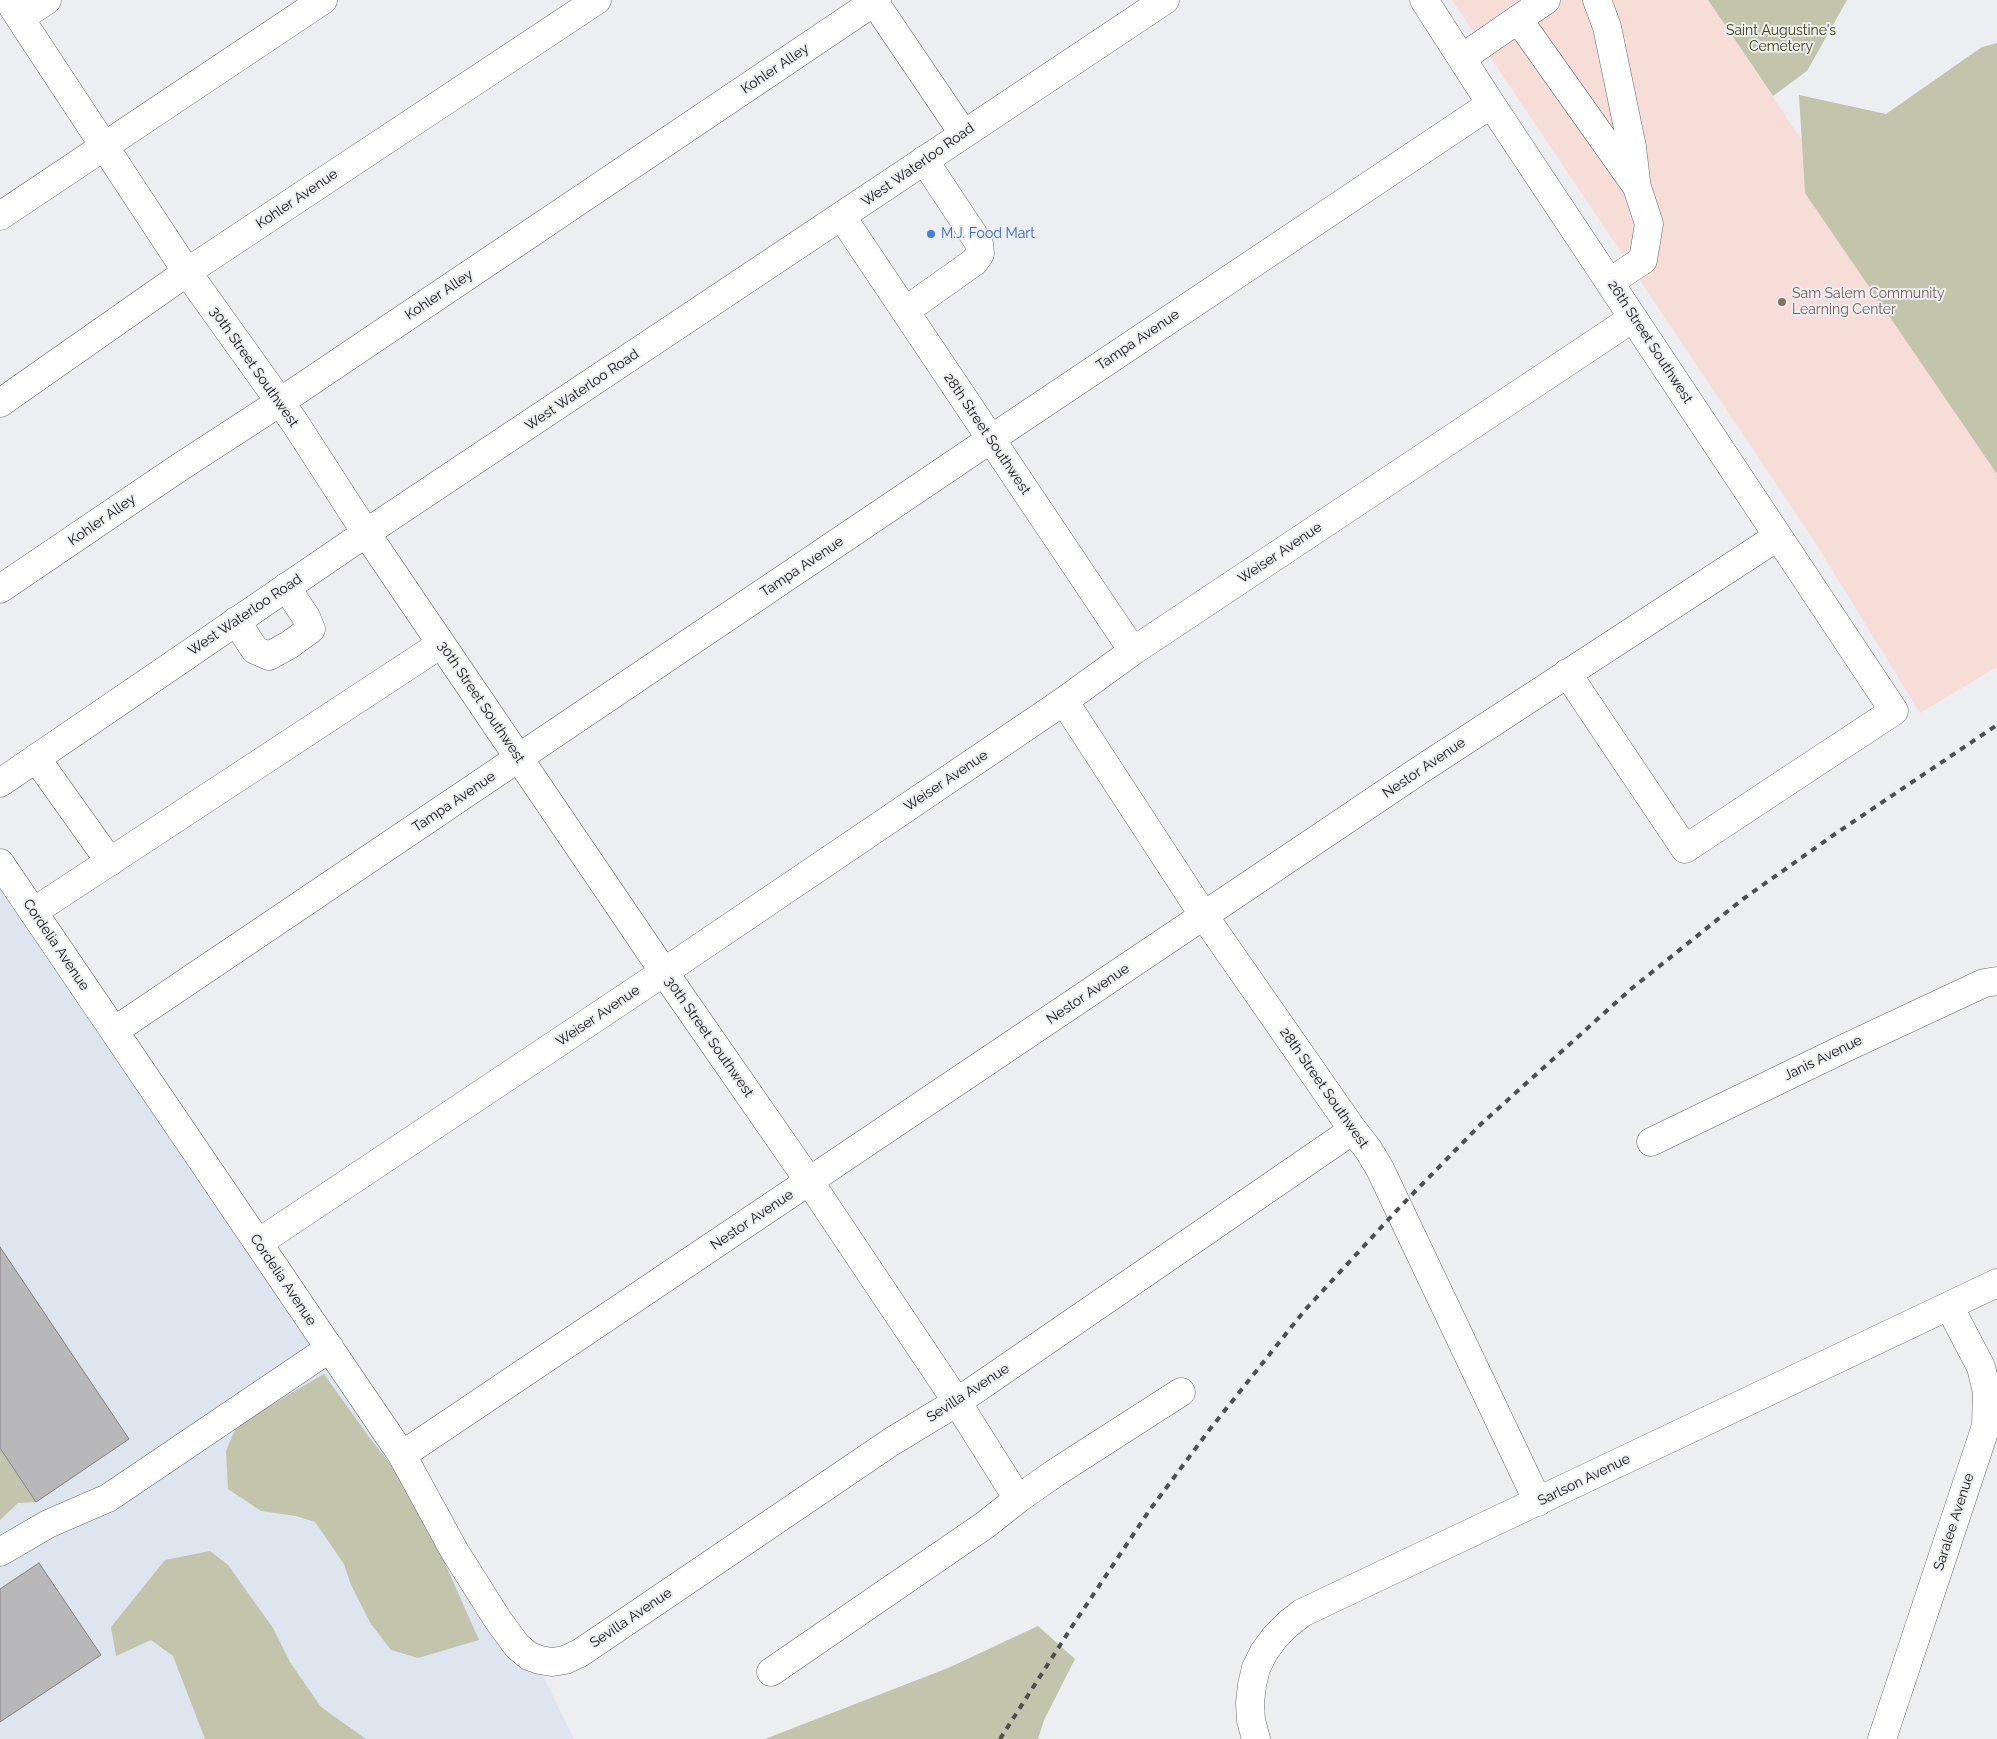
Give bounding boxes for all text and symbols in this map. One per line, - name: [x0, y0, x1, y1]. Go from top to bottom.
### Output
- park label: Saint Augustine's Cemetery: [1726, 23, 1836, 56]
- street label: Kohler Alley: [738, 40, 812, 98]
- street label: West Waterloo Road: [858, 120, 978, 210]
- street label: Kohler Avenue: [253, 166, 341, 232]
- place label: M.J. Food Mart: [941, 226, 1035, 242]
- marker: M.J. Food Mart: [925, 228, 937, 240]
- street label: Kohler Alley: [402, 266, 476, 324]
- street label: 26th Street Southwest: [1604, 277, 1696, 407]
- place label: Sam Salem Community Learning Center: [1792, 286, 1945, 318]
- marker: Sam Salem Community Learning Center: [1776, 296, 1788, 308]
- street label: 30th Street Southwest: [206, 303, 302, 431]
- street label: Tampa Avenue: [1093, 306, 1183, 374]
- street label: West Waterloo Road: [522, 346, 642, 434]
- street label: 28th Street Southwest: [940, 370, 1034, 498]
- street label: Kohler Alley: [65, 491, 139, 549]
- street label: Weiser Avenue: [1235, 519, 1325, 587]
- street label: Tampa Avenue: [757, 533, 847, 601]
- street label: West Waterloo Road: [185, 571, 305, 659]
- street label: 30th Street Southwest: [434, 638, 528, 766]
- street label: Nestor Avenue: [1379, 734, 1469, 802]
- street label: Weiser Avenue: [901, 747, 991, 815]
- street label: Tampa Avenue: [409, 768, 499, 836]
- street label: Cordelia Avenue: [19, 896, 93, 994]
- street label: Nestor Avenue: [1043, 960, 1133, 1028]
- street label: 30th Street Southwest: [661, 973, 757, 1101]
- street label: Weiser Avenue: [553, 982, 643, 1050]
- street label: 28th Street Southwest: [1276, 1025, 1372, 1151]
- street label: Janis Avenue: [1781, 1032, 1865, 1084]
- street label: Nestor Avenue: [707, 1186, 797, 1254]
- street label: Cordelia Avenue: [246, 1231, 320, 1329]
- street label: Sevilla Avenue: [924, 1360, 1012, 1426]
- street label: Sarlson Avenue: [1535, 1450, 1633, 1510]
- street label: Saralee Avenue: [1930, 1471, 1978, 1573]
- street label: Sevilla Avenue: [587, 1584, 675, 1652]

